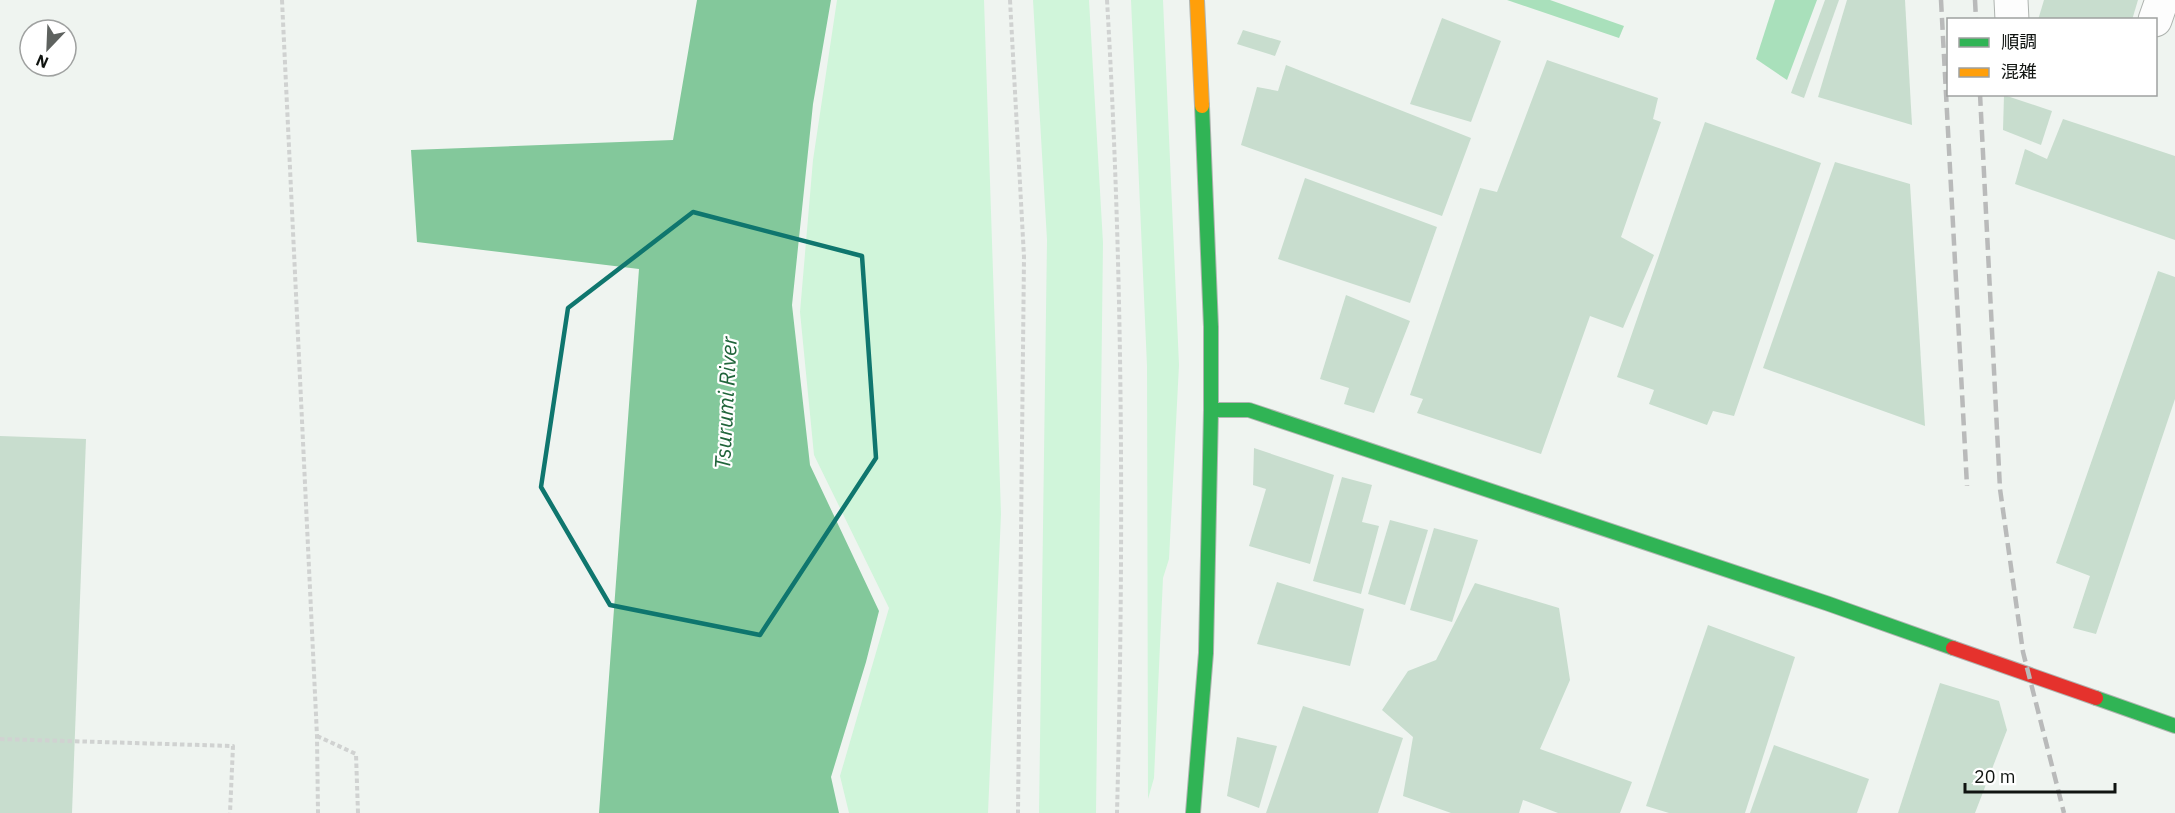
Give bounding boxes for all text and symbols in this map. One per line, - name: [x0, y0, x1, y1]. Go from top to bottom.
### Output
- north arrow: [18, 18, 78, 78]
- legend: [1947, 18, 2157, 96]
- text: 順調: [2001, 30, 2037, 53]
- text: N: [33, 50, 51, 73]
- text: 混雑: [2001, 60, 2037, 83]
- water label: Tsurumi River: [707, 335, 743, 470]
- scale bar: [1965, 756, 2115, 794]
- text: 20 m: [1974, 765, 2016, 788]

